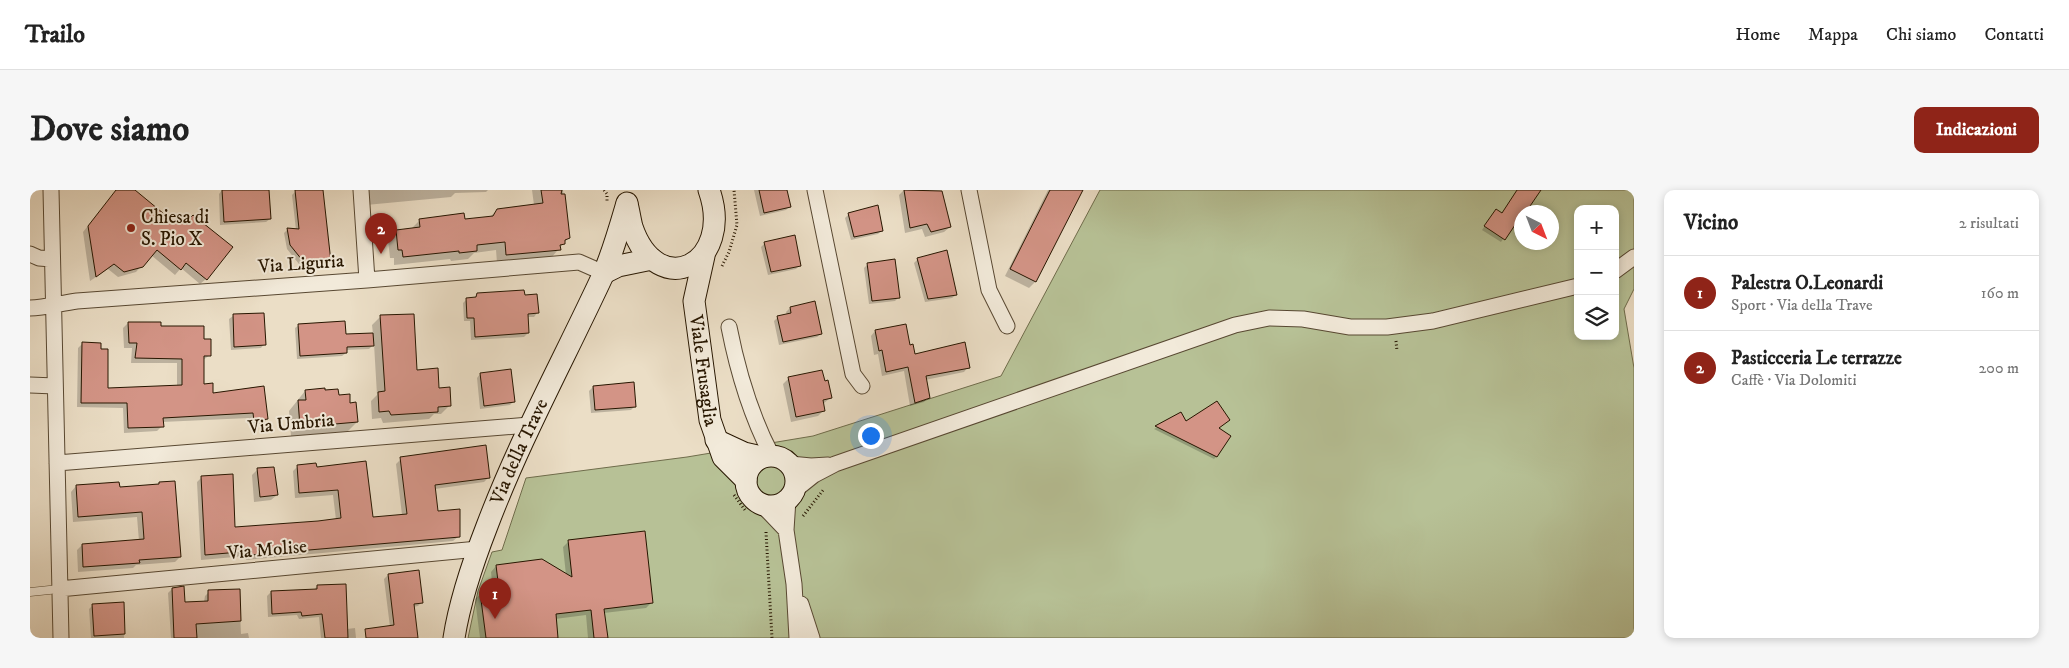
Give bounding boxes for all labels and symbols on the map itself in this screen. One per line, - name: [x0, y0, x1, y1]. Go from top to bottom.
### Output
- north arrow: [1514, 205, 1559, 250]
- place label: Chiesa di S. Pio X: [141, 206, 209, 251]
- pin: 2: [365, 213, 397, 254]
- marker: Chiesa di S. Pio X: [125, 222, 137, 234]
- street label: Via Liguria: [256, 250, 345, 279]
- street label: Viale Frusaglia: [684, 312, 723, 429]
- street label: Via della Trave: [485, 395, 553, 509]
- street label: Via Umbria: [246, 409, 335, 439]
- your location: [858, 423, 884, 449]
- street label: Via Molise: [225, 535, 308, 565]
- pin: 1: [479, 578, 511, 619]

